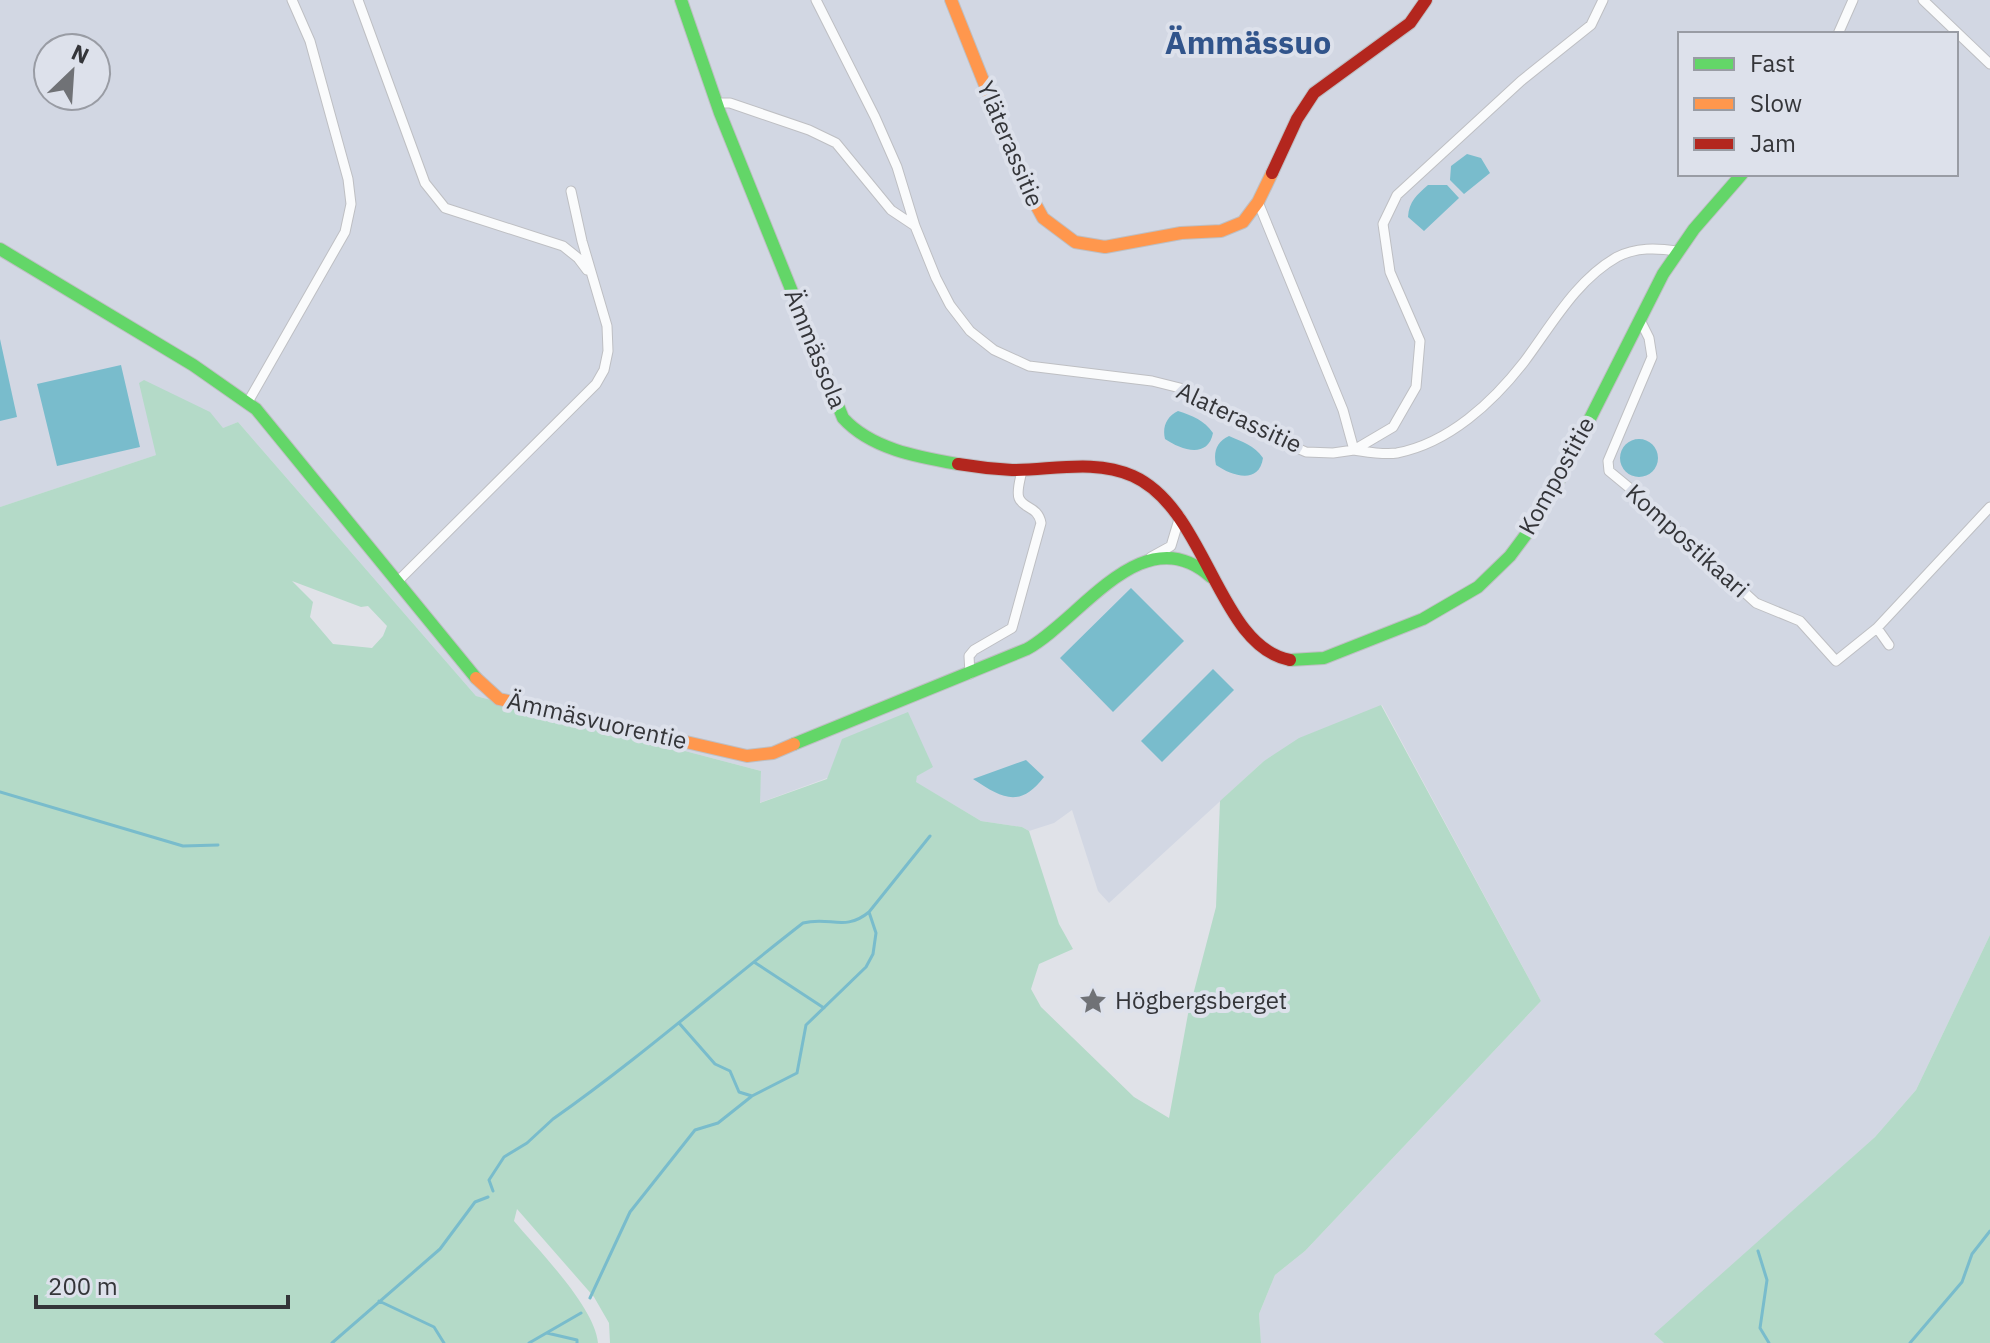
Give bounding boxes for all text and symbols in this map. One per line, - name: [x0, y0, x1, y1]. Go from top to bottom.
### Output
- district label: Ämmässuo: [1165, 21, 1331, 63]
- north arrow: [32, 32, 112, 112]
- legend: [1678, 32, 1958, 176]
- text: N: [67, 37, 94, 70]
- text: Fast: [1750, 47, 1795, 79]
- street label: Yläterassitie: [970, 76, 1052, 211]
- text: Slow: [1750, 87, 1802, 119]
- text: Jam: [1750, 127, 1796, 159]
- street label: Ämmässola: [777, 284, 854, 413]
- street label: Alaterassitie: [1172, 374, 1307, 460]
- street label: Kompostitie: [1511, 411, 1602, 540]
- street label: Kompostikaari: [1619, 476, 1756, 604]
- street label: Ämmäsvuorentie: [504, 684, 690, 756]
- place label: Högbergsberget: [1115, 984, 1287, 1016]
- place icon: Högbergsberget: [1078, 986, 1108, 1016]
- scale bar: [36, 1259, 288, 1309]
- text: 200 m: [48, 1270, 118, 1302]

